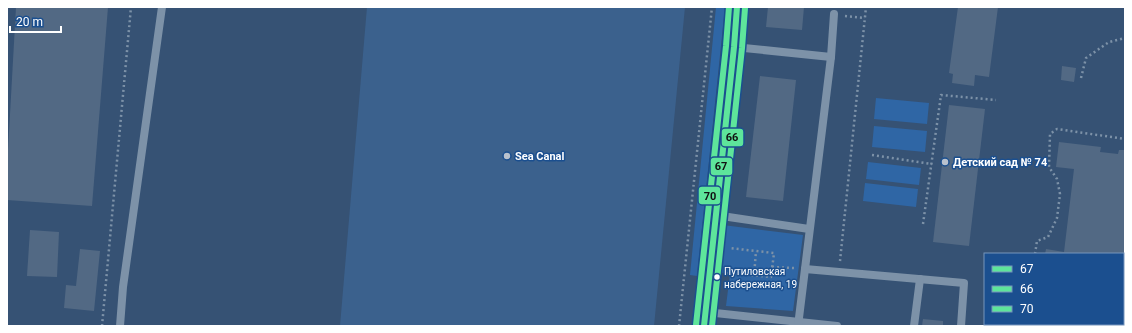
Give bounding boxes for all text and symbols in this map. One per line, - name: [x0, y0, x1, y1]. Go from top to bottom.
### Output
- scale bar: [10, 8, 61, 34]
- text: 20 m: [16, 15, 43, 29]
- line badge: 66: [721, 128, 744, 147]
- text: 66: [726, 131, 738, 144]
- place label: Sea Canal: [515, 150, 564, 163]
- marker: Sea Canal: [502, 151, 512, 161]
- place label: Детский сад № 74: [953, 156, 1048, 169]
- line badge: 67: [710, 157, 733, 176]
- marker: Детский сад № 74: [940, 157, 950, 167]
- text: 67: [715, 160, 727, 173]
- line badge: 70: [698, 186, 721, 205]
- text: 70: [704, 190, 716, 203]
- legend: [984, 253, 1124, 325]
- text: 67: [1020, 262, 1034, 276]
- place label: Путиловская набережная, 19: [724, 266, 797, 290]
- marker: Путиловская набережная, 19: [712, 272, 722, 282]
- text: 66: [1020, 282, 1034, 296]
- text: 70: [1020, 302, 1034, 316]

